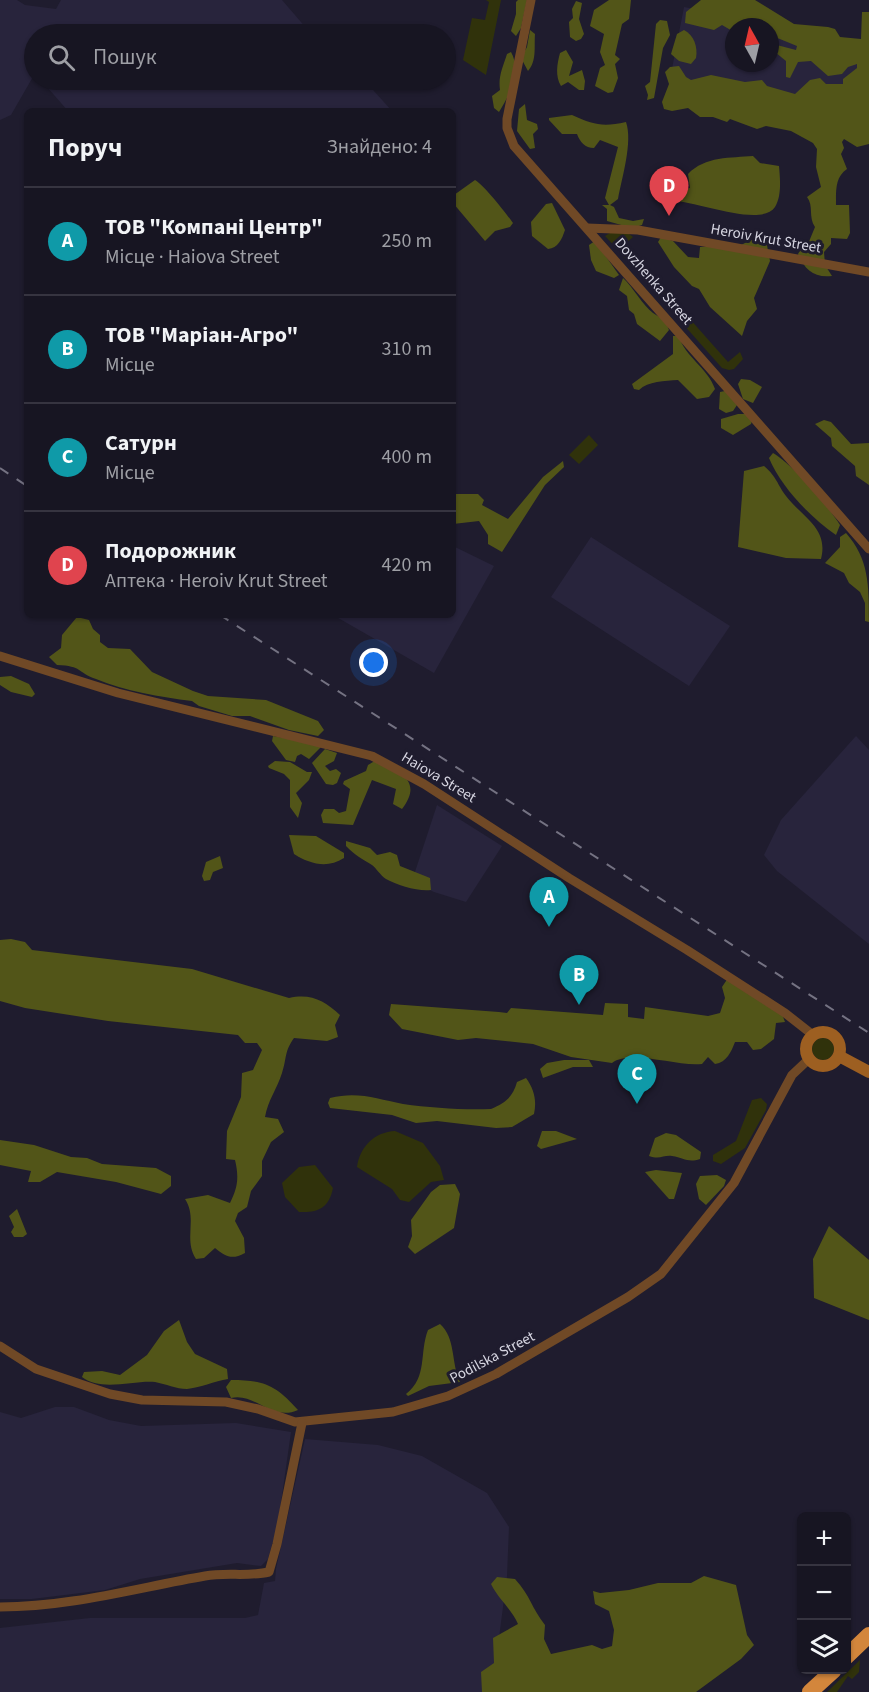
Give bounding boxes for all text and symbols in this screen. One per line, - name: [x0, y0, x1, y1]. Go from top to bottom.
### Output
- north arrow: [725, 18, 779, 72]
- search box: [24, 24, 456, 90]
- icon: search: [45, 41, 78, 74]
- text: Пошук: [93, 41, 157, 73]
- text: Поруч: [48, 129, 122, 166]
- text: Знайдено: 4: [327, 133, 432, 161]
- pin: D: [650, 166, 688, 216]
- text: ТОВ "Компані Центр": [105, 211, 323, 243]
- street label: Heroiv Krut Street: [709, 218, 823, 259]
- text: A: [62, 227, 73, 255]
- text: 250 m: [382, 227, 432, 255]
- street label: Dovzhenka Street: [610, 233, 697, 330]
- text: Місце · Haiova Street: [105, 243, 280, 271]
- text: ТОВ "Маріан-Агро": [105, 319, 298, 351]
- text: B: [61, 335, 74, 363]
- text: 310 m: [382, 335, 432, 363]
- text: Місце: [105, 351, 155, 379]
- text: Сатурн: [105, 427, 177, 459]
- text: C: [62, 443, 73, 471]
- text: 400 m: [382, 443, 432, 471]
- text: Місце: [105, 459, 155, 487]
- text: Подорожник: [105, 535, 236, 567]
- text: D: [61, 551, 74, 579]
- text: 420 m: [382, 551, 432, 579]
- text: Аптека · Heroiv Krut Street: [105, 567, 328, 595]
- your location: [359, 648, 388, 677]
- street label: Haiova Street: [397, 747, 480, 808]
- pin: A: [530, 878, 568, 927]
- pin: B: [560, 956, 598, 1005]
- pin: C: [618, 1054, 656, 1104]
- street label: Podilska Street: [446, 1326, 539, 1389]
- map controls: [797, 1512, 851, 1674]
- button: +: [797, 1512, 851, 1566]
- button: −: [797, 1566, 851, 1620]
- button: layers: [797, 1620, 851, 1674]

